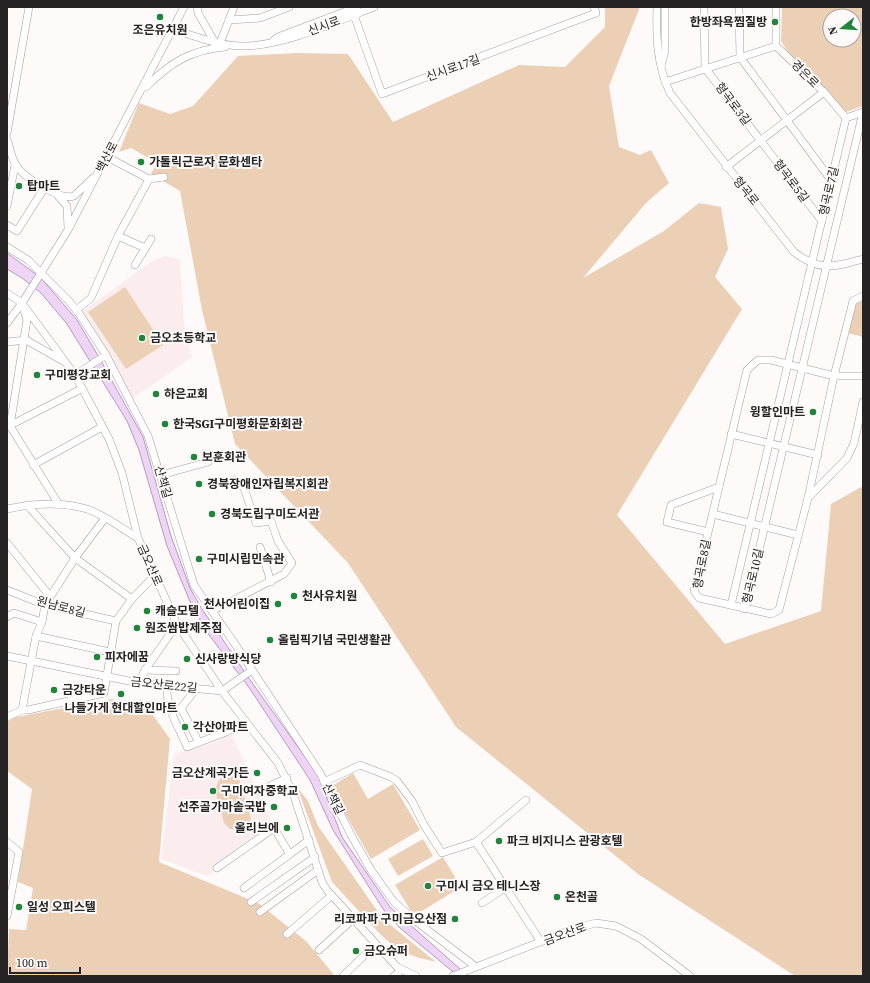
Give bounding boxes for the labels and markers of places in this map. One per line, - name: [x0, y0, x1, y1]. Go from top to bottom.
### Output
- marker: 조은유치원: [155, 12, 165, 22]
- place label: 한방좌욕찜질방: [690, 14, 767, 30]
- marker: 한방좌욕찜질방: [770, 17, 780, 27]
- place label: 조은유치원: [132, 22, 188, 38]
- place label: 가톨릭근로자 문화센타: [149, 154, 262, 170]
- marker: 가톨릭근로자 문화센타: [136, 157, 146, 167]
- place label: 탑마트: [27, 178, 60, 194]
- marker: 탑마트: [14, 181, 24, 191]
- place label: 금오초등학교: [150, 330, 216, 346]
- marker: 금오초등학교: [137, 333, 147, 343]
- place label: 구미평강교회: [45, 367, 111, 383]
- marker: 구미평강교회: [32, 370, 42, 380]
- place label: 하은교회: [164, 386, 208, 402]
- marker: 하은교회: [151, 389, 161, 399]
- place label: 윙할인마트: [750, 404, 805, 420]
- marker: 윙할인마트: [808, 407, 818, 417]
- place label: 한국SGI구미평화문화회관: [173, 416, 303, 432]
- marker: 한국SGI구미평화문화회관: [160, 419, 170, 429]
- place label: 보훈회관: [202, 449, 246, 465]
- marker: 보훈회관: [189, 452, 199, 462]
- place label: 경북장애인자립복지회관: [207, 476, 328, 492]
- marker: 경북장애인자립복지회관: [194, 479, 204, 489]
- place label: 경북도립구미도서관: [220, 506, 319, 522]
- marker: 경북도립구미도서관: [207, 509, 217, 519]
- place label: 구미시립민속관: [207, 551, 284, 567]
- marker: 구미시립민속관: [194, 554, 204, 564]
- place label: 천사유치원: [302, 588, 357, 604]
- marker: 천사유치원: [289, 591, 299, 601]
- place label: 천사어린이집: [204, 596, 270, 612]
- marker: 천사어린이집: [273, 599, 283, 609]
- place label: 캐슬모텔: [155, 603, 199, 619]
- marker: 캐슬모텔: [142, 606, 152, 616]
- place label: 원조쌈밥제주점: [145, 620, 222, 636]
- marker: 원조쌈밥제주점: [132, 623, 142, 633]
- place label: 올림픽기념 국민생활관: [278, 632, 391, 648]
- marker: 올림픽기념 국민생활관: [265, 635, 275, 645]
- place label: 피자에꿈: [105, 649, 149, 665]
- place label: 신사랑방식당: [195, 651, 261, 667]
- marker: 피자에꿈: [92, 652, 102, 662]
- marker: 신사랑방식당: [182, 654, 192, 664]
- place label: 금강타운: [62, 682, 106, 698]
- marker: 금강타운: [49, 685, 59, 695]
- marker: 나들가게 현대할인마트: [116, 689, 126, 699]
- place label: 나들가게 현대할인마트: [65, 700, 177, 716]
- place label: 각산아파트: [193, 719, 248, 735]
- marker: 각산아파트: [180, 722, 190, 732]
- place label: 금오산계곡가든: [172, 765, 249, 781]
- marker: 금오산계곡가든: [252, 768, 262, 778]
- place label: 구미여자중학교: [221, 783, 298, 799]
- marker: 구미여자중학교: [208, 786, 218, 796]
- place label: 선주골가마솥국밥: [178, 799, 266, 815]
- marker: 선주골가마솥국밥: [269, 802, 279, 812]
- place label: 올리브에: [235, 820, 279, 836]
- marker: 올리브에: [282, 823, 292, 833]
- place label: 파크 비지니스 관광호텔: [507, 833, 623, 849]
- marker: 파크 비지니스 관광호텔: [494, 836, 504, 846]
- place label: 구미시 금오 테니스장: [436, 878, 541, 894]
- marker: 구미시 금오 테니스장: [423, 881, 433, 891]
- place label: 온천골: [565, 889, 598, 905]
- marker: 온천골: [552, 892, 562, 902]
- place label: 일성 오피스텔: [27, 899, 96, 915]
- marker: 일성 오피스텔: [14, 902, 24, 912]
- place label: 리코파파 구미금오산점: [334, 911, 447, 927]
- marker: 리코파파 구미금오산점: [450, 914, 460, 924]
- place label: 금오슈퍼: [364, 943, 408, 959]
- marker: 금오슈퍼: [351, 946, 361, 956]

